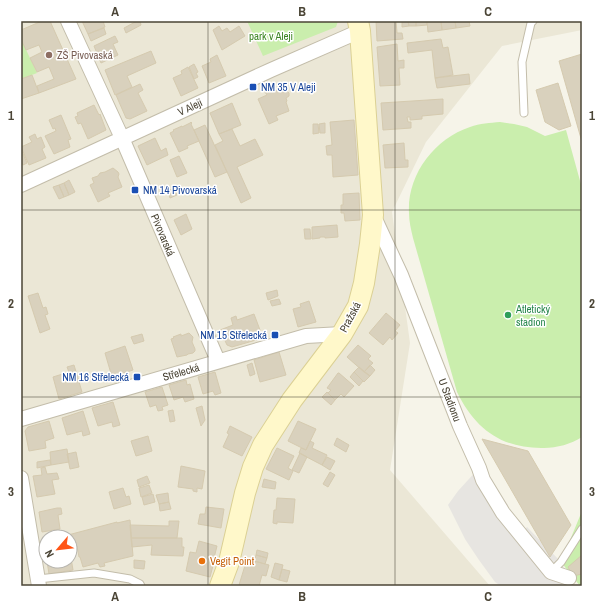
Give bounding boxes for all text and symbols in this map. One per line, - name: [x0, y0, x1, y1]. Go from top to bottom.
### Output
- text: A: [111, 3, 119, 20]
- text: B: [298, 3, 306, 20]
- text: C: [484, 3, 492, 20]
- park label: park v Aleji: [249, 29, 293, 43]
- place label: ZŠ Pivovaská: [57, 48, 113, 62]
- marker: ZŠ Pivovaská: [44, 50, 54, 60]
- place label: NM 35 V Aleji: [261, 80, 316, 94]
- marker: NM 35 V Aleji: [248, 82, 258, 92]
- street label: V Aleji: [175, 95, 205, 119]
- text: 1: [8, 107, 14, 124]
- text: 1: [589, 107, 595, 124]
- place label: NM 14 Pivovarská: [143, 183, 217, 197]
- marker: NM 14 Pivovarská: [130, 185, 140, 195]
- street label: Pivovarská: [148, 212, 178, 258]
- text: 2: [8, 295, 14, 312]
- text: 2: [589, 295, 595, 312]
- street label: Pražská: [336, 299, 364, 335]
- place label: Atletický stadion: [515, 302, 551, 329]
- marker: Atletický stadion: [503, 310, 513, 320]
- place label: NM 15 Střelecká: [200, 328, 267, 342]
- marker: NM 15 Střelecká: [270, 330, 280, 340]
- street label: Střelecká: [161, 360, 201, 384]
- place label: NM 16 Střelecká: [62, 370, 129, 384]
- marker: NM 16 Střelecká: [132, 372, 142, 382]
- street label: U Stadionu: [435, 376, 465, 424]
- text: 3: [8, 483, 14, 500]
- text: 3: [589, 483, 595, 500]
- north arrow: [38, 529, 78, 569]
- text: N: [41, 548, 57, 560]
- place label: Vegit Point: [210, 554, 255, 568]
- marker: Vegit Point: [197, 556, 207, 566]
- text: A: [111, 588, 119, 605]
- text: B: [298, 588, 306, 605]
- text: C: [484, 588, 492, 605]

